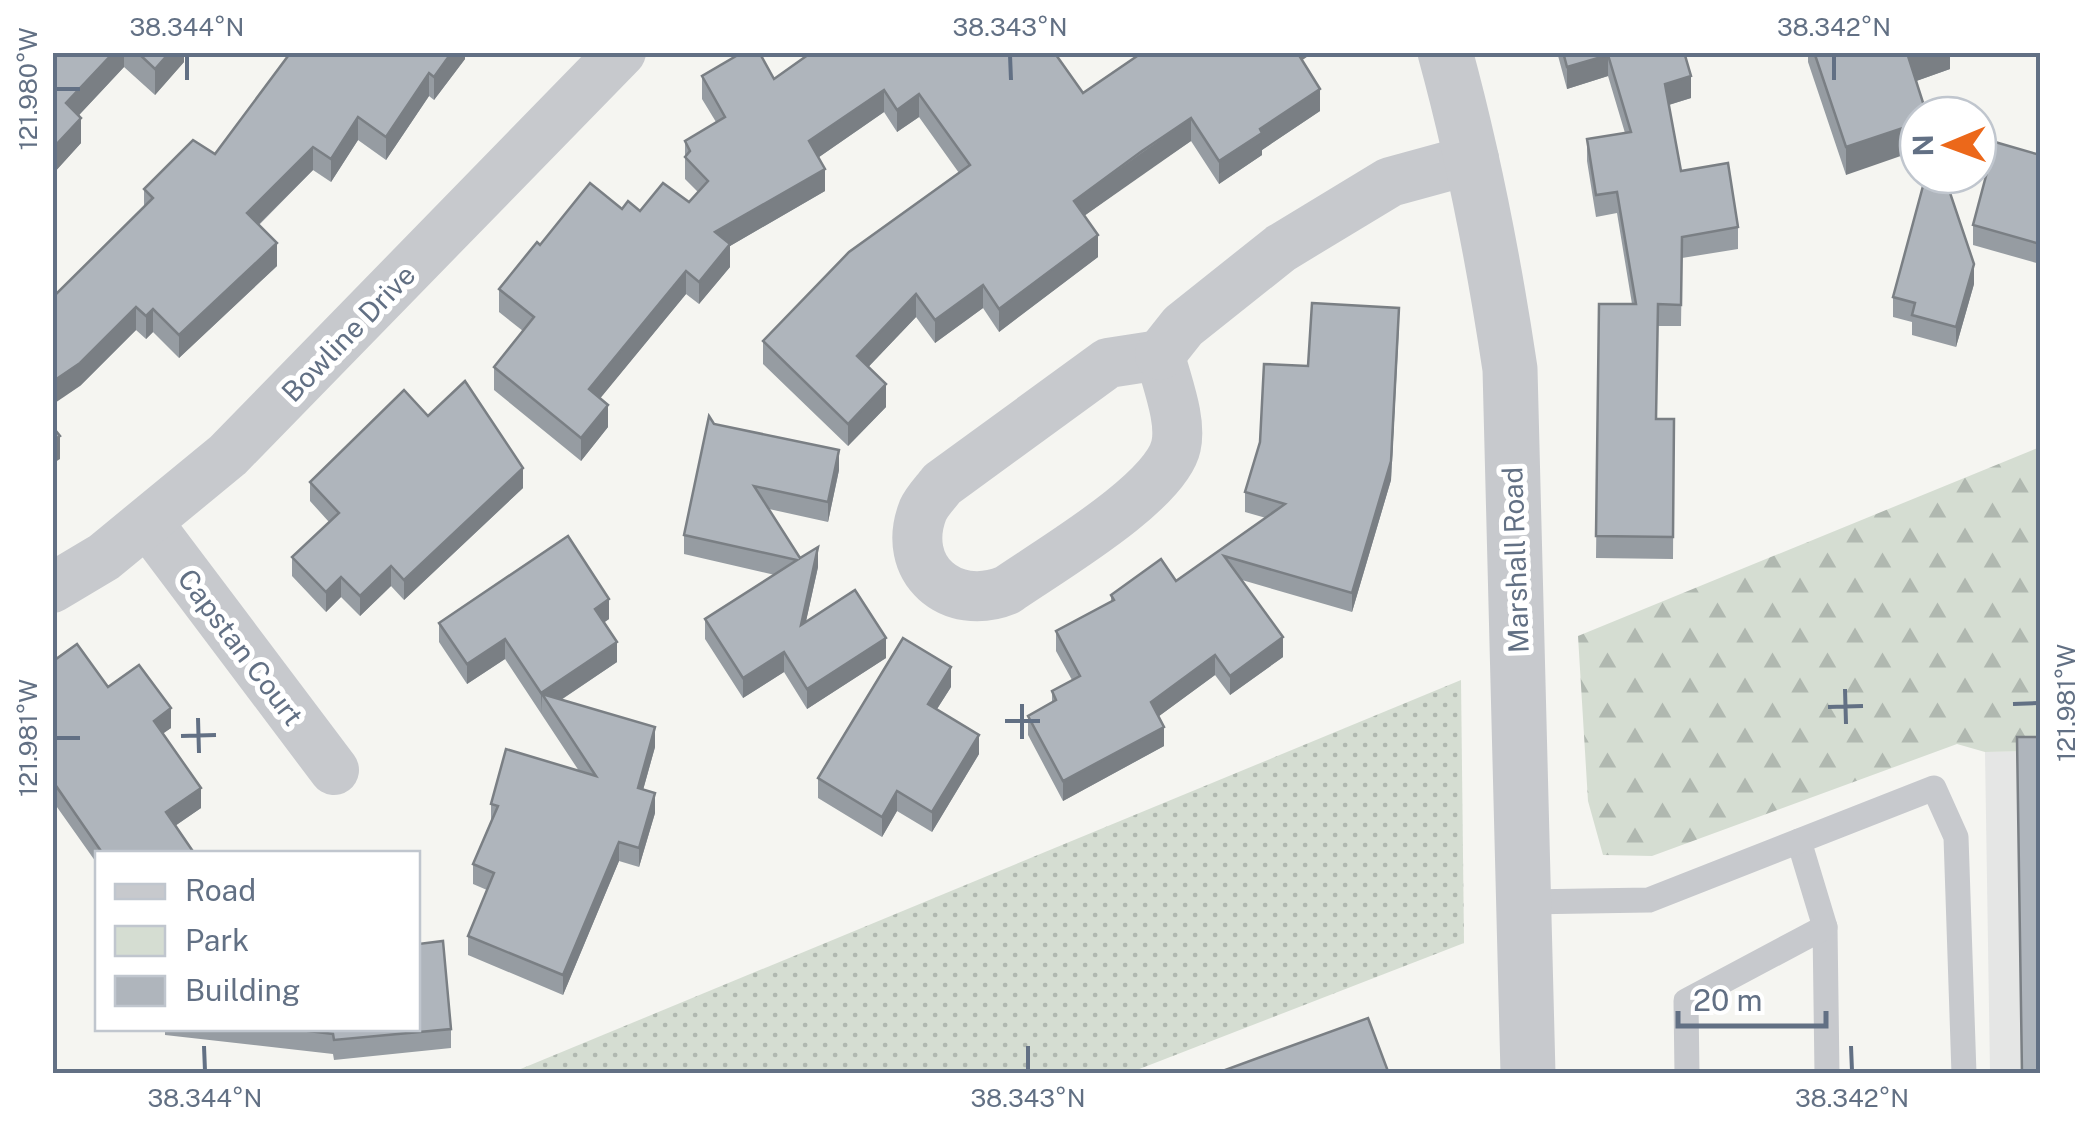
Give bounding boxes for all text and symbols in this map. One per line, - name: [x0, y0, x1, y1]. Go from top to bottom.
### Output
- text: 38.344°N: [130, 12, 244, 42]
- text: 38.343°N: [953, 12, 1068, 42]
- text: 38.342°N: [1777, 12, 1891, 42]
- text: 121.980°W: [13, 27, 43, 151]
- north arrow: [1898, 95, 1998, 195]
- text: N: [1906, 134, 1939, 157]
- street label: Bowline Drive: [274, 258, 422, 408]
- street label: Marshall Road: [1495, 466, 1535, 654]
- street label: Capstan Court: [172, 562, 310, 732]
- text: 121.981°W: [2051, 644, 2081, 762]
- text: 121.981°W: [13, 679, 43, 797]
- legend: [95, 851, 420, 1031]
- text: Road: [185, 872, 256, 908]
- text: Park: [185, 922, 249, 958]
- scale bar: [1678, 966, 1826, 1028]
- text: Building: [185, 972, 300, 1008]
- text: 20 m: [1693, 982, 1762, 1018]
- text: 38.344°N: [148, 1083, 262, 1113]
- text: 38.343°N: [971, 1083, 1086, 1113]
- text: 38.342°N: [1795, 1083, 1909, 1113]

